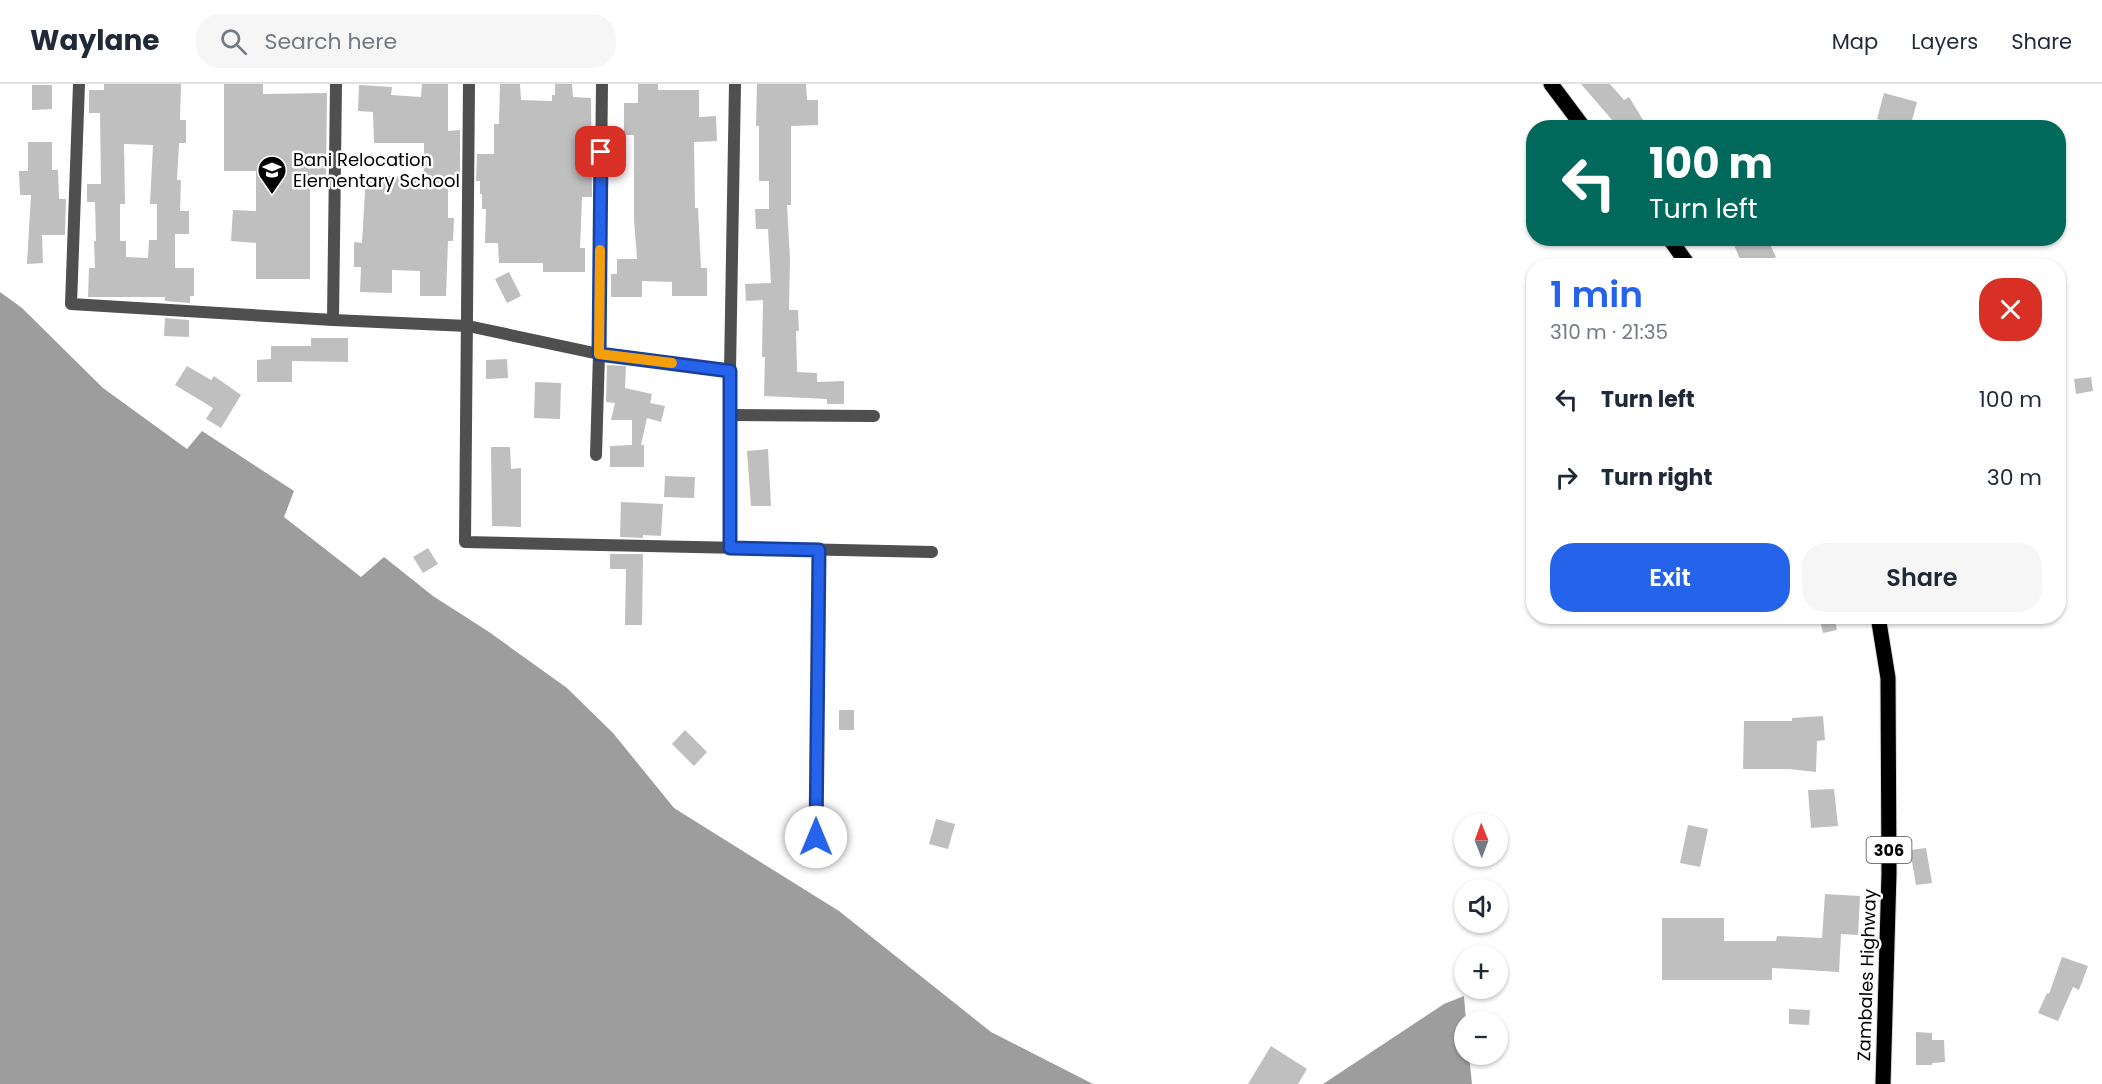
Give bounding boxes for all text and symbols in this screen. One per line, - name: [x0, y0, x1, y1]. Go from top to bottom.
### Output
- search box: [196, 14, 616, 68]
- text: Waylane: [30, 21, 160, 60]
- icon: search: [217, 25, 250, 58]
- text: Search here: [265, 26, 397, 57]
- text: Map: [1832, 27, 1878, 56]
- text: Layers: [1911, 27, 1978, 56]
- text: Share: [2011, 27, 2072, 56]
- pin: [575, 126, 626, 177]
- text: 100 m: [1649, 134, 1773, 193]
- icon: arrive: [584, 135, 617, 168]
- icon: left: [1550, 144, 1628, 222]
- place label: Bani Relocation Elementary School: [293, 147, 460, 193]
- school or university icon: Bani Relocation Elementary School: [256, 154, 288, 196]
- text: Turn left: [1649, 190, 1758, 227]
- text: 1 min: [1550, 269, 1643, 320]
- button: close: [1979, 278, 2042, 341]
- text: 310 m · 21:35: [1550, 318, 1668, 346]
- icon: left: [1550, 383, 1583, 416]
- text: Turn left: [1601, 384, 1695, 415]
- text: 100 m: [1979, 384, 2042, 415]
- icon: right: [1550, 461, 1583, 494]
- text: Turn right: [1601, 462, 1712, 493]
- text: 30 m: [1987, 462, 2042, 493]
- button: Exit: [1550, 543, 1790, 612]
- button: Share: [1802, 543, 2042, 612]
- position arrow: [784, 805, 848, 869]
- north arrow: [1454, 813, 1508, 867]
- map controls: [1454, 813, 1508, 1065]
- road number: 306: [1866, 837, 1912, 863]
- button: sound: [1454, 879, 1508, 933]
- street label: Zambales Highway: [1851, 888, 1882, 1061]
- button: +: [1454, 945, 1508, 999]
- button: −: [1454, 1011, 1508, 1065]

